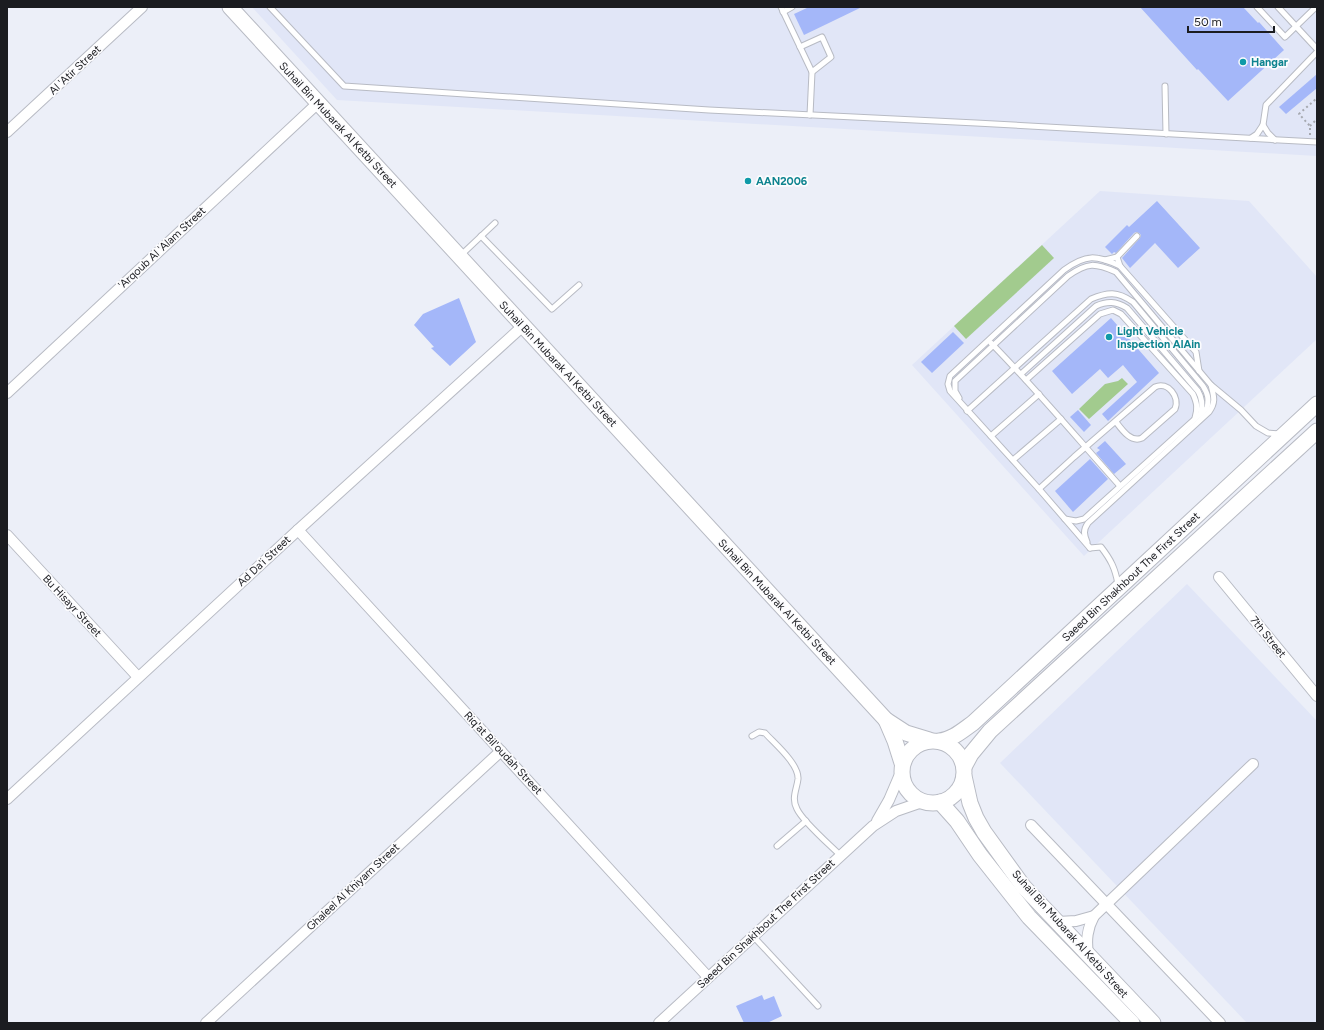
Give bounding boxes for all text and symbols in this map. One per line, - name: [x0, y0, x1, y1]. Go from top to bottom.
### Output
- scale bar: [1188, 8, 1274, 34]
- text: 50 m: [1194, 15, 1222, 29]
- street label: Al 'Atir Street: [46, 43, 104, 97]
- place label: Hangar: [1251, 56, 1289, 69]
- marker: Hangar: [1238, 57, 1248, 67]
- street label: Suhail Bin Mubarak Al Ketbi Street: [276, 59, 400, 191]
- place label: AAN2006: [756, 175, 808, 188]
- marker: AAN2006: [743, 176, 753, 186]
- street label: 'Arqoub Al 'Alam Street: [116, 204, 208, 292]
- street label: Suhail Bin Mubarak Al Ketbi Street: [496, 298, 620, 430]
- place label: Light Vehicle Inspection AlAin: [1117, 325, 1200, 351]
- marker: Light Vehicle Inspection AlAin: [1104, 332, 1114, 342]
- street label: Saeed Bin Shakhbout The First Street: [1059, 510, 1203, 644]
- street label: Ad Da'i Street: [235, 533, 293, 589]
- street label: Suhail Bin Mubarak Al Ketbi Street: [715, 536, 839, 668]
- street label: Bu Hisayr Street: [40, 572, 104, 640]
- street label: 7th Street: [1247, 614, 1289, 660]
- street label: Riq'at Bil'oudah Street: [461, 709, 545, 797]
- street label: Ghaleel Al Khiyam Street: [304, 841, 402, 933]
- street label: Saeed Bin Shakhbout The First Street: [694, 857, 838, 991]
- street label: Suhail Bin Mubarak Al Ketbi Street: [1009, 868, 1131, 1000]

